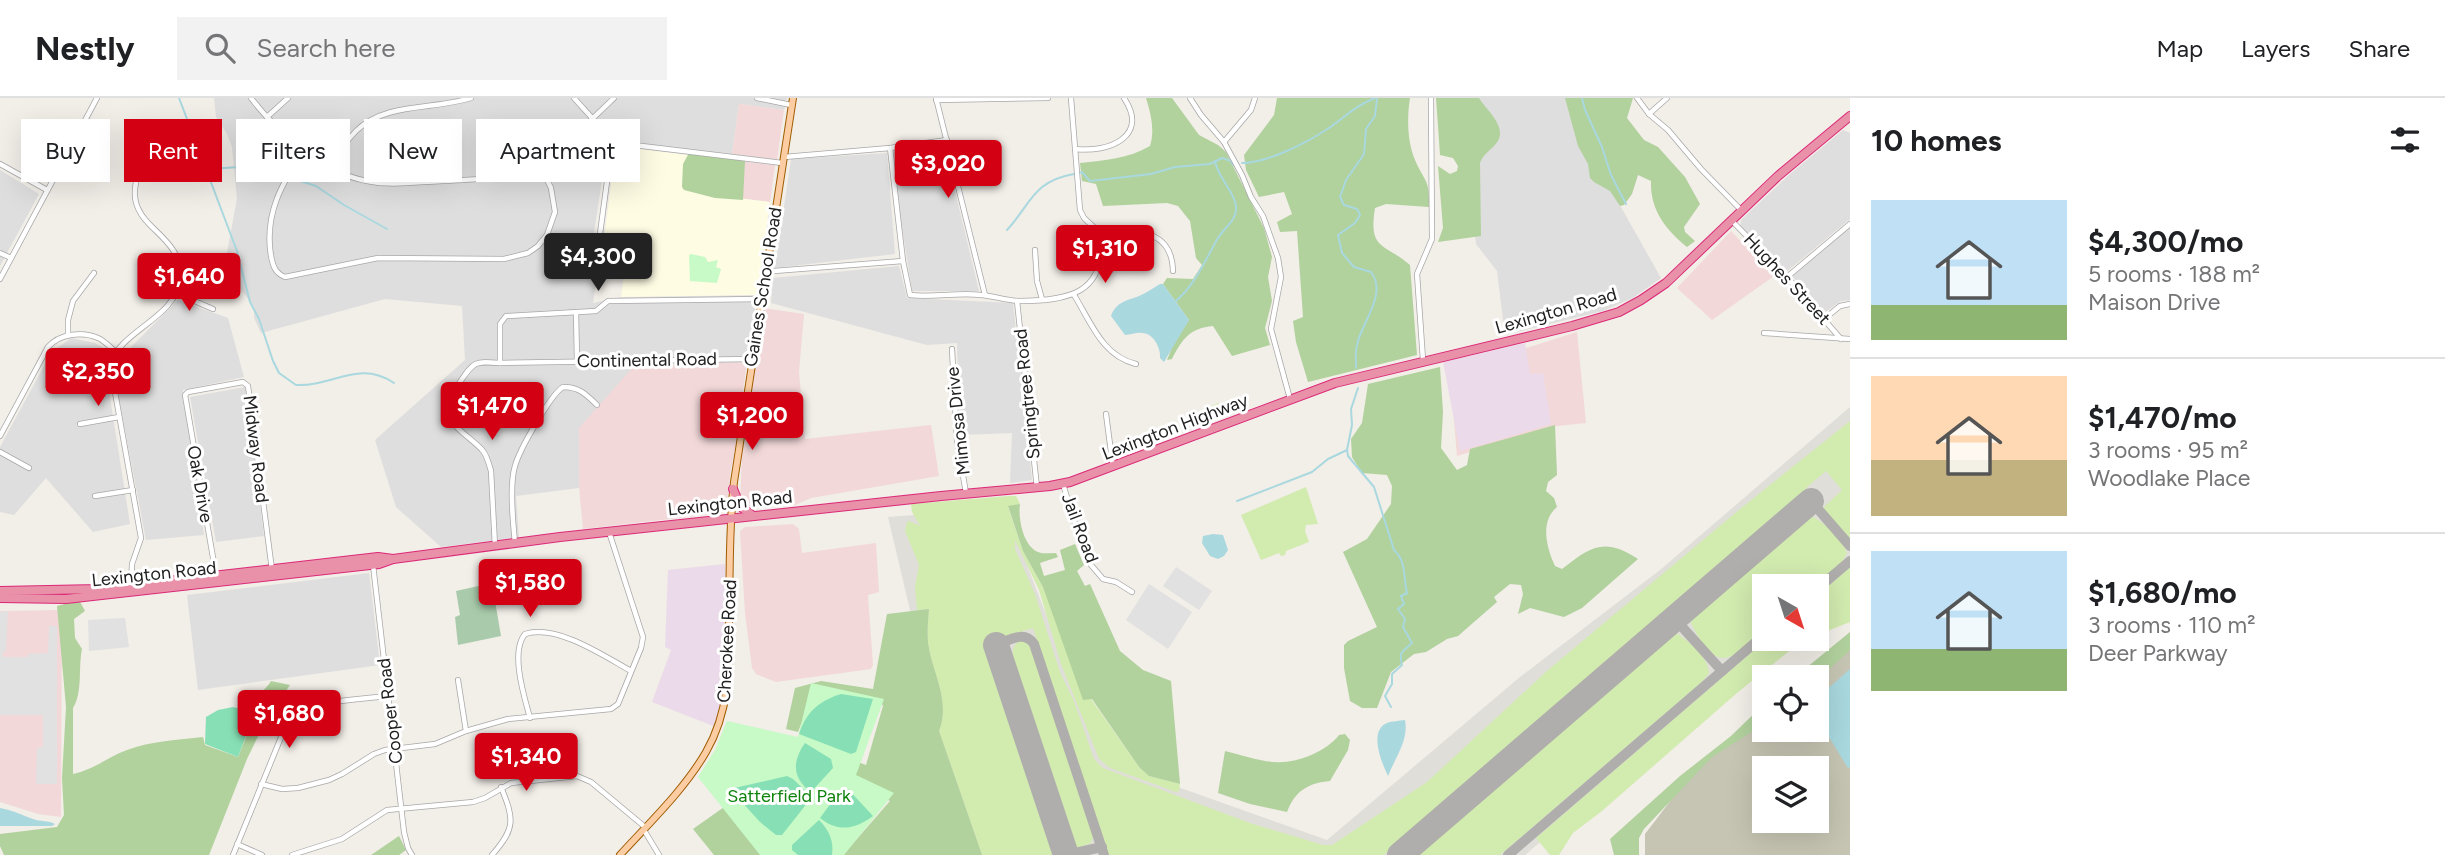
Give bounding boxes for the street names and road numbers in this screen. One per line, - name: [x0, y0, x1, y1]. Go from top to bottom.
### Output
- street label: Gaines School Road: [740, 206, 786, 368]
- street label: Hughes Street: [1739, 229, 1835, 330]
- street label: Lexington Road: [1493, 283, 1619, 339]
- street label: Springtree Road: [1009, 328, 1045, 460]
- street label: Continental Road: [577, 348, 717, 372]
- street label: Mimosa Drive: [941, 366, 975, 476]
- street label: Lexington Highway: [1099, 389, 1252, 465]
- street label: Midway Road: [238, 394, 274, 504]
- street label: Oak Drive: [182, 444, 218, 524]
- street label: Lexington Road: [666, 485, 794, 521]
- street label: Jail Road: [1057, 490, 1103, 566]
- street label: Lexington Road: [90, 556, 218, 592]
- street label: Cherokee Road: [713, 579, 741, 703]
- street label: Cooper Road: [373, 657, 407, 765]

